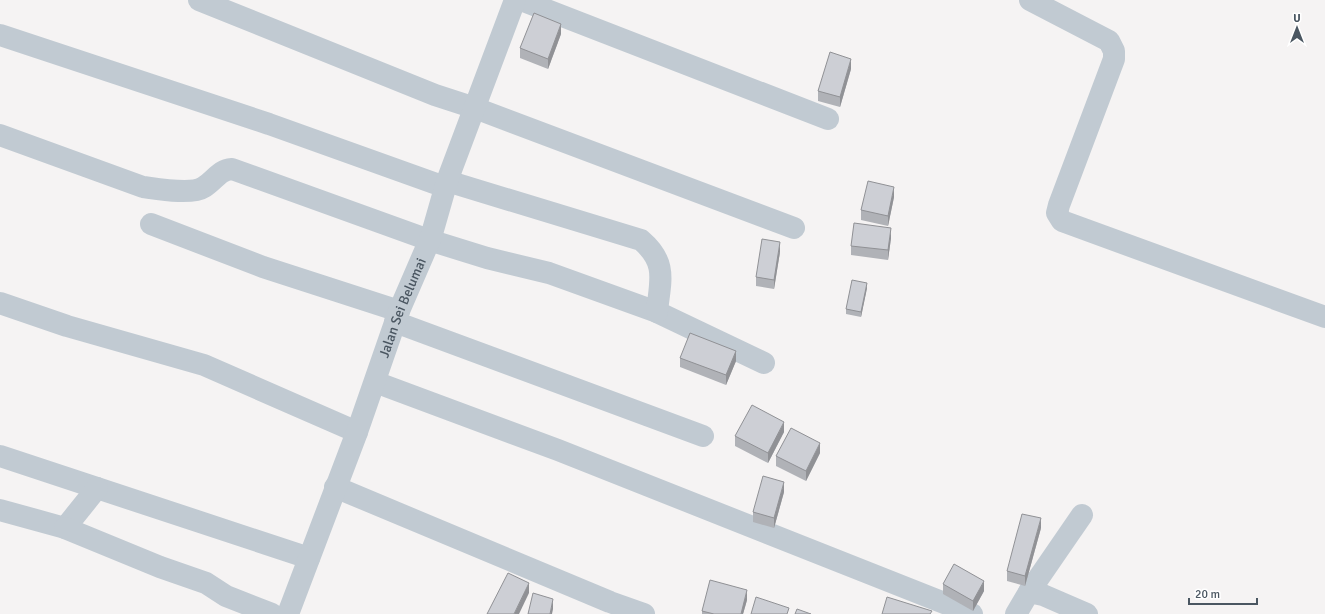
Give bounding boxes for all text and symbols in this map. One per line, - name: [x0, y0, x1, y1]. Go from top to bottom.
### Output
- north arrow: [1277, 8, 1317, 48]
- text: U: [1293, 12, 1301, 25]
- street label: Jalan Sei Belumai: [375, 255, 430, 360]
- scale bar: [1189, 580, 1257, 606]
- text: 20 m: [1195, 587, 1220, 602]

